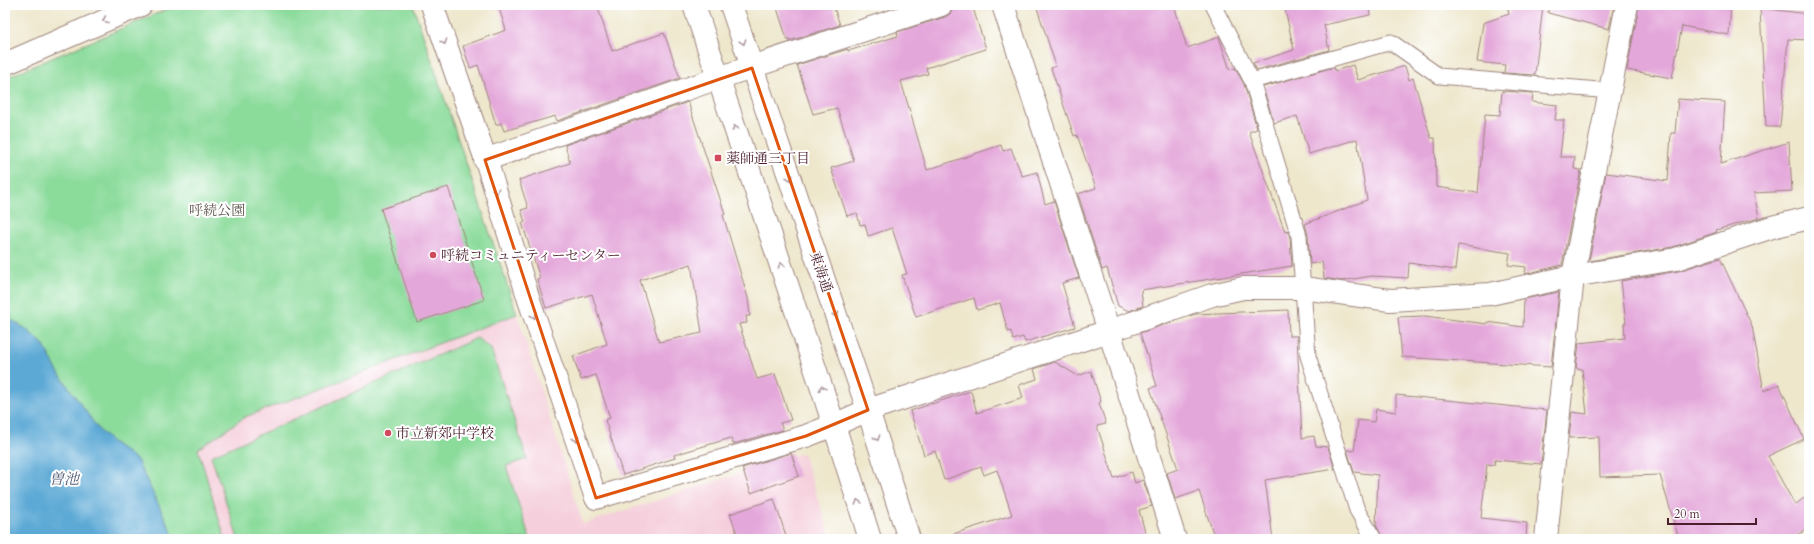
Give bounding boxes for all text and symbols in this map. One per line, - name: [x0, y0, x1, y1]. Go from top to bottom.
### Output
- one-way arrow: [102, 16, 109, 24]
- one-way arrow: [739, 38, 747, 45]
- one-way arrow: [439, 39, 448, 46]
- one-way arrow: [731, 125, 740, 132]
- place label: 薬師通三丁目: [726, 149, 810, 168]
- marker: 薬師通三丁目: [713, 153, 723, 163]
- one-way arrow: [785, 175, 793, 182]
- one-way arrow: [491, 188, 500, 195]
- park label: 呼続公園: [189, 201, 245, 220]
- place label: 呼続コミュニティーセンター: [441, 246, 621, 265]
- street label: 東海通: [805, 249, 837, 295]
- marker: 呼続コミュニティーセンター: [428, 250, 438, 260]
- one-way arrow: [777, 261, 786, 268]
- one-way arrow: [831, 311, 840, 318]
- one-way arrow: [529, 312, 538, 319]
- one-way arrow: [818, 385, 827, 392]
- place label: 市立新郊中学校: [396, 424, 494, 443]
- marker: 市立新郊中学校: [383, 428, 393, 438]
- one-way arrow: [872, 434, 881, 441]
- one-way arrow: [571, 435, 579, 442]
- water label: 曽池: [49, 469, 81, 489]
- one-way arrow: [854, 498, 863, 505]
- scale bar: [1668, 500, 1756, 526]
- text: 20 m: [1674, 506, 1701, 522]

